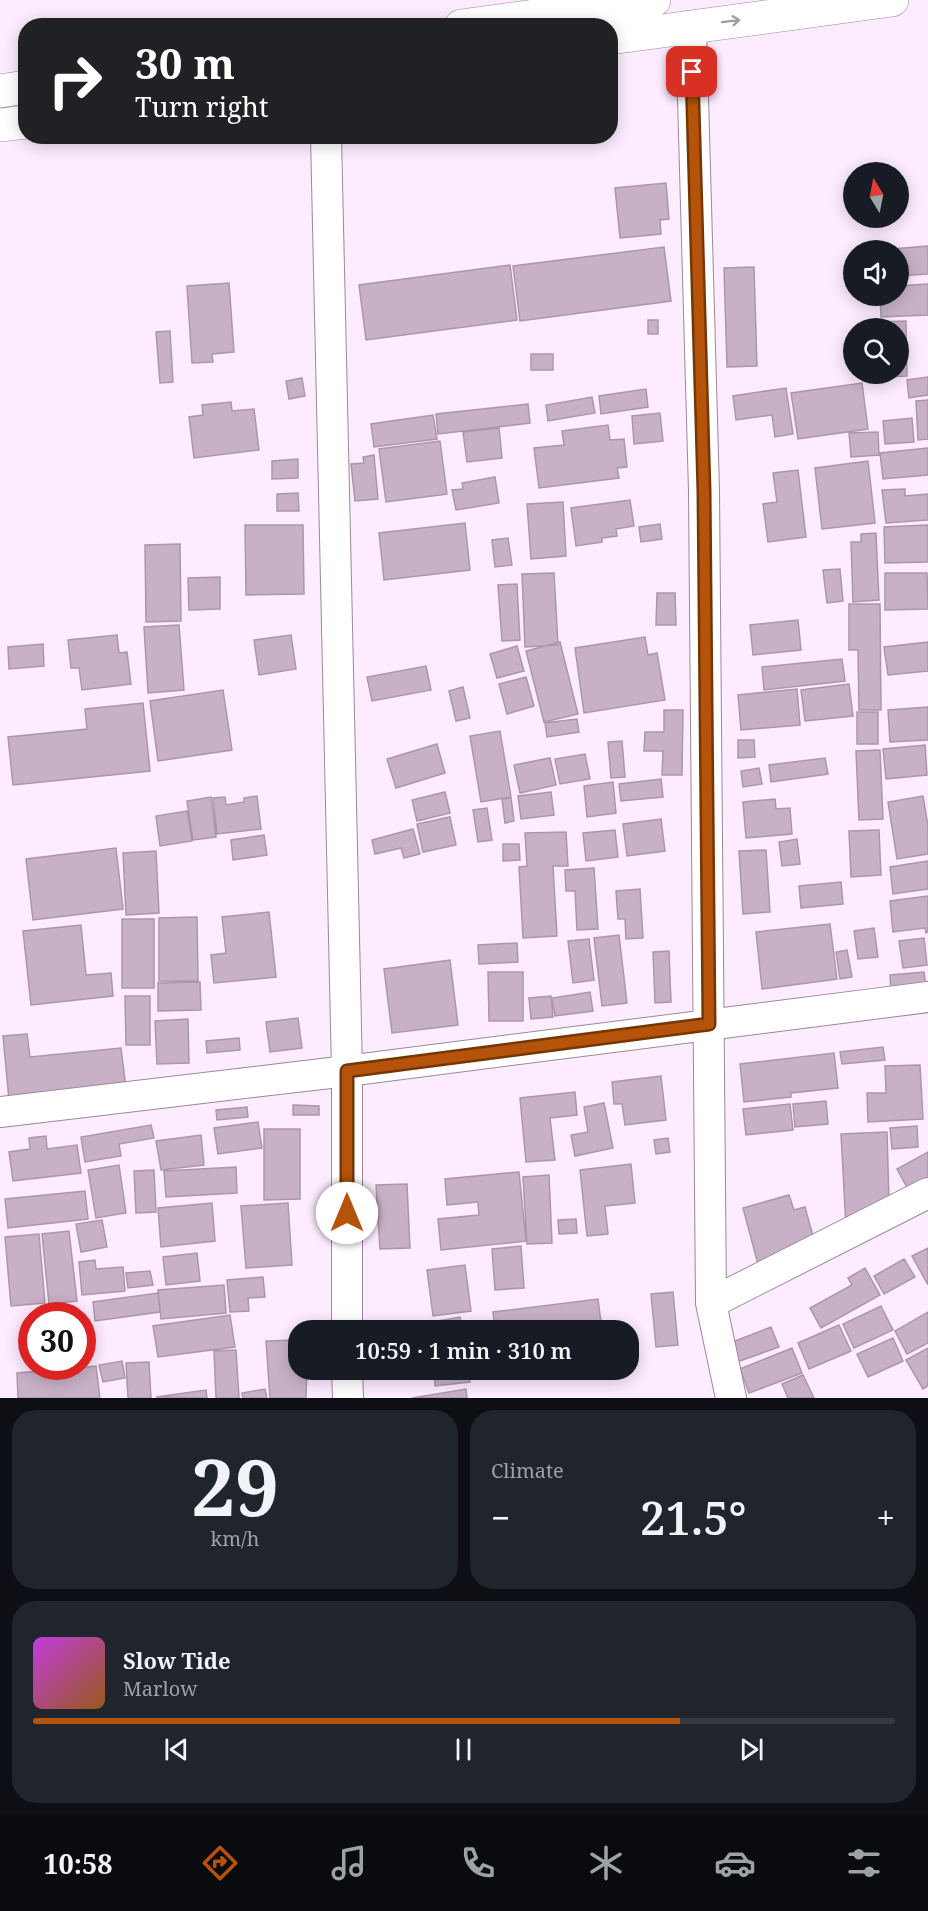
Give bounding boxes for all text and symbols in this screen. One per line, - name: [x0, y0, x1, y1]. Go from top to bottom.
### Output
- one-way arrow: [720, 15, 740, 26]
- text: 30 m: [135, 34, 235, 91]
- icon: right: [36, 42, 114, 120]
- pin: [666, 46, 717, 97]
- icon: arrive: [675, 55, 708, 88]
- text: Turn right: [135, 88, 268, 125]
- north arrow: [843, 162, 909, 228]
- map controls: [843, 162, 909, 384]
- button: sound: [843, 240, 909, 306]
- button: search: [843, 318, 909, 384]
- position arrow: [315, 1181, 379, 1245]
- speed limit sign: 30: [18, 1302, 96, 1380]
- text: 10:59 · 1 min · 310 m: [355, 1335, 572, 1365]
- text: 29: [191, 1433, 279, 1539]
- text: Climate: [491, 1457, 564, 1484]
- text: 21.5°: [640, 1487, 747, 1548]
- text: −: [491, 1495, 510, 1540]
- text: +: [877, 1495, 895, 1540]
- text: km/h: [210, 1525, 260, 1552]
- text: Slow Tide: [123, 1645, 231, 1675]
- text: Marlow: [123, 1675, 197, 1702]
- icon: previous: [160, 1733, 193, 1766]
- icon: pause: [447, 1733, 480, 1766]
- icon: next: [735, 1733, 768, 1766]
- icon: directions: [199, 1842, 241, 1884]
- icon: music: [328, 1842, 370, 1884]
- icon: phone: [457, 1842, 499, 1884]
- icon: climate: [585, 1842, 627, 1884]
- icon: car: [714, 1842, 756, 1884]
- icon: filters: [843, 1842, 885, 1884]
- text: 10:58: [43, 1845, 113, 1882]

